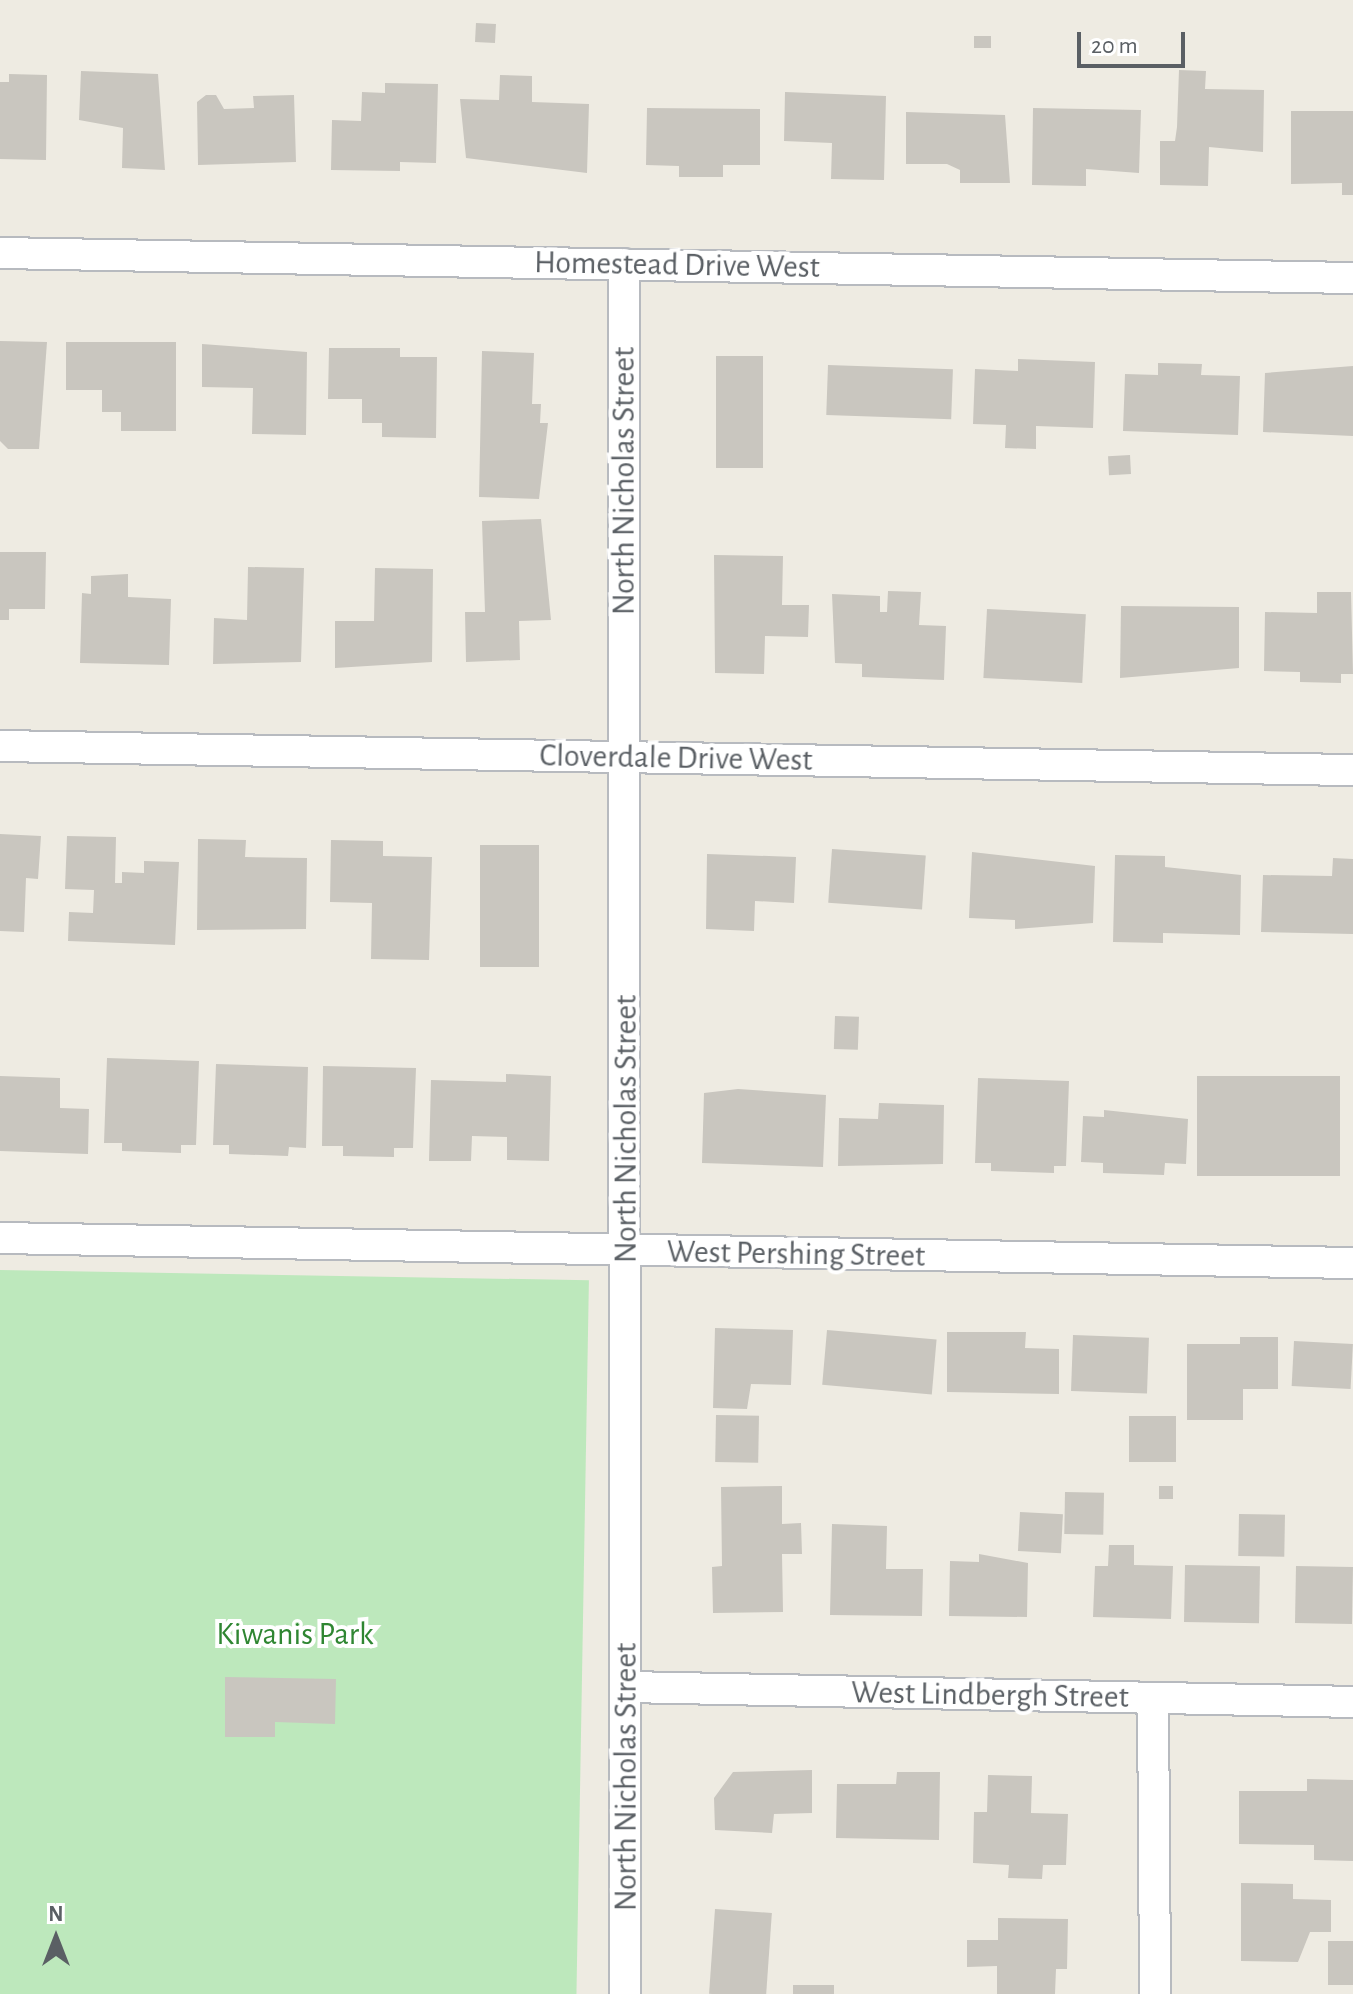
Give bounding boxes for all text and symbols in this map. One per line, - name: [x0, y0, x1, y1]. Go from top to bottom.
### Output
- scale bar: [1081, 16, 1189, 66]
- text: 20 m: [1091, 34, 1138, 58]
- street label: Homestead Drive West: [534, 243, 820, 287]
- street label: North Nicholas Street: [605, 347, 643, 615]
- street label: Cloverdale Drive West: [539, 736, 813, 780]
- street label: North Nicholas Street: [607, 995, 645, 1263]
- street label: West Pershing Street: [666, 1233, 926, 1275]
- park label: Kiwanis Park: [216, 1615, 374, 1653]
- street label: North Nicholas Street: [607, 1643, 645, 1911]
- street label: West Lindbergh Street: [851, 1673, 1129, 1717]
- north arrow: [16, 1898, 96, 1978]
- text: N: [48, 1903, 64, 1925]

